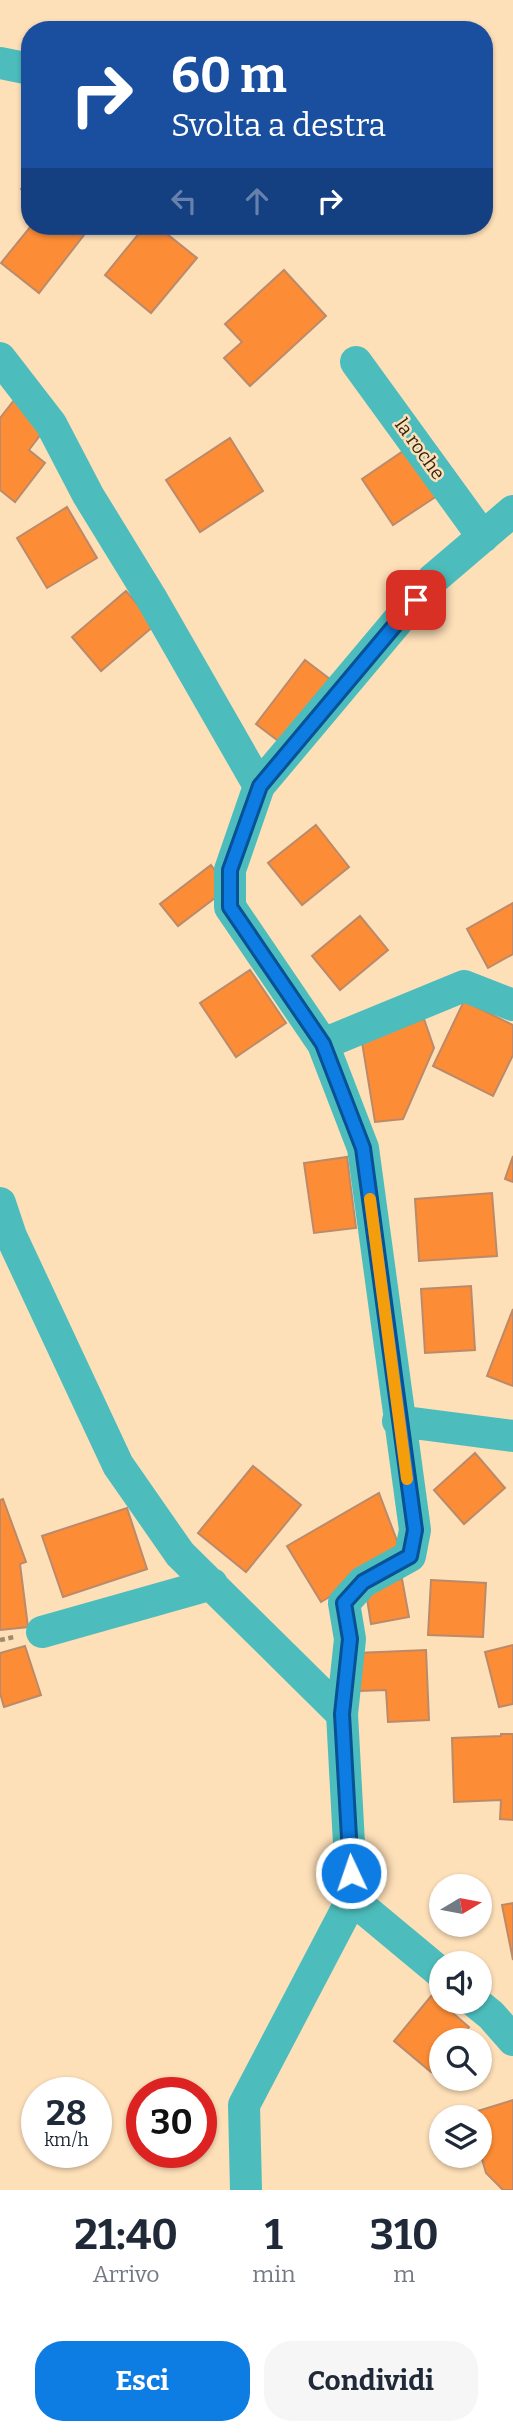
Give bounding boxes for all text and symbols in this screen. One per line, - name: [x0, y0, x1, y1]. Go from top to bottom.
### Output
- text: 60 m: [171, 46, 287, 105]
- icon: right: [56, 49, 147, 140]
- text: Svolta a destra: [171, 106, 386, 144]
- icon: left: [165, 182, 203, 220]
- icon: ahead: [238, 182, 276, 220]
- icon: right: [311, 182, 349, 220]
- street label: la roche: [390, 414, 450, 484]
- pin: [386, 570, 446, 630]
- icon: arrive: [397, 581, 435, 619]
- position arrow: [314, 1836, 388, 1910]
- north arrow: [429, 1874, 492, 1937]
- map controls: [429, 1874, 492, 2168]
- button: sound: [429, 1951, 492, 2014]
- button: search: [429, 2028, 492, 2091]
- speed limit sign: 30: [126, 2077, 217, 2168]
- text: 28: [46, 2092, 87, 2134]
- button: layers: [429, 2105, 492, 2168]
- text: km/h: [44, 2129, 89, 2151]
- text: 21:40: [74, 2210, 178, 2260]
- text: 1: [265, 2210, 283, 2260]
- text: 310: [370, 2210, 439, 2260]
- text: Arrivo: [93, 2260, 160, 2288]
- text: min: [252, 2260, 296, 2288]
- text: m: [393, 2260, 415, 2288]
- button: Esci: [35, 2341, 250, 2421]
- button: Condividi: [264, 2341, 478, 2421]

